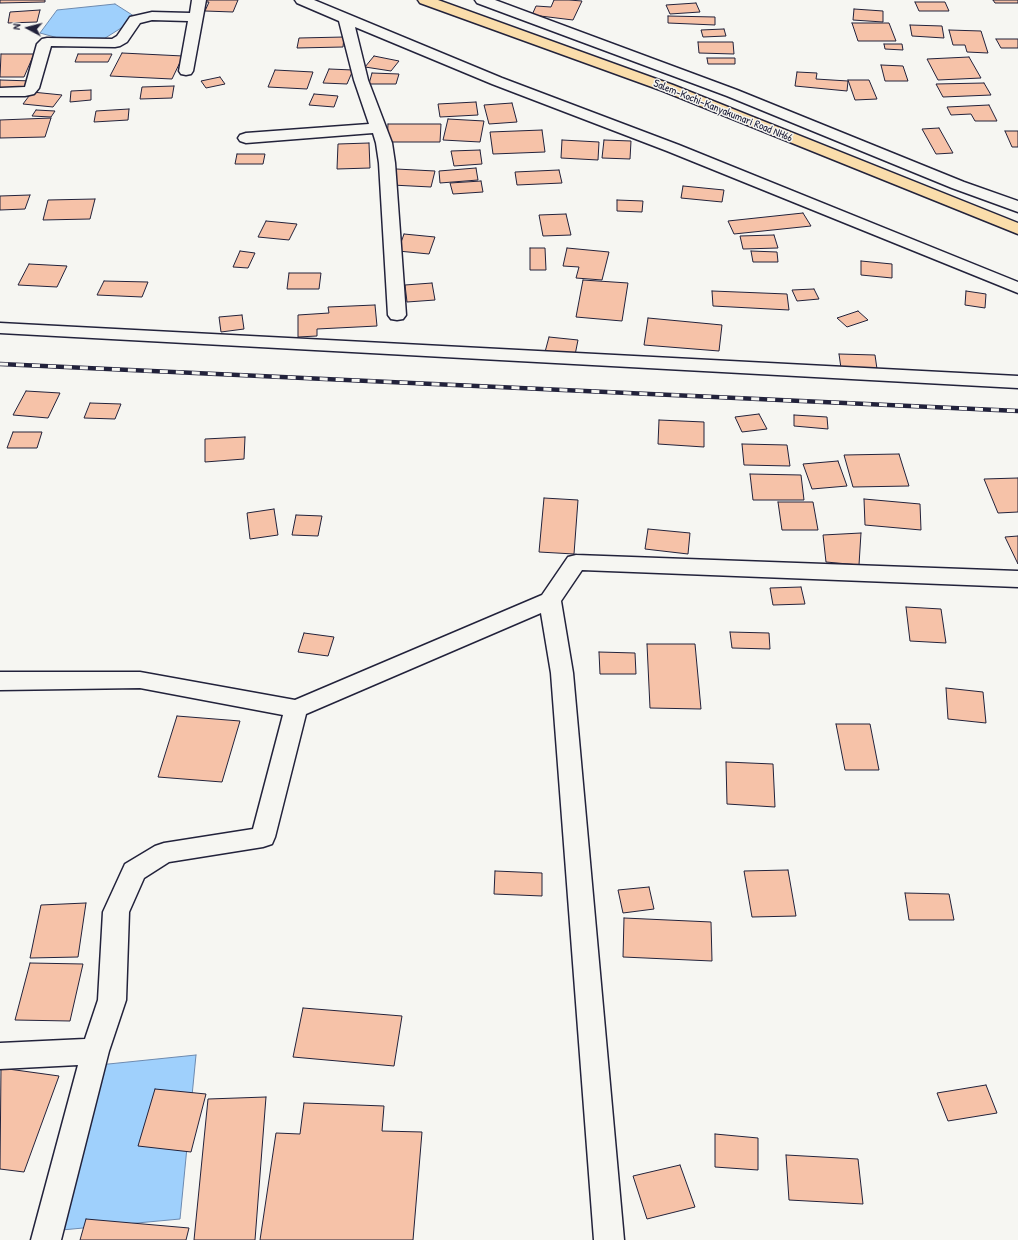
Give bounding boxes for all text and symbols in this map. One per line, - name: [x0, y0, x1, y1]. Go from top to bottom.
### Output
- north arrow: [8, 8, 48, 48]
- text: N: [9, 23, 23, 30]
- street label: Salem-Kochi-Kanyakumari Road NH66: [652, 77, 794, 145]

